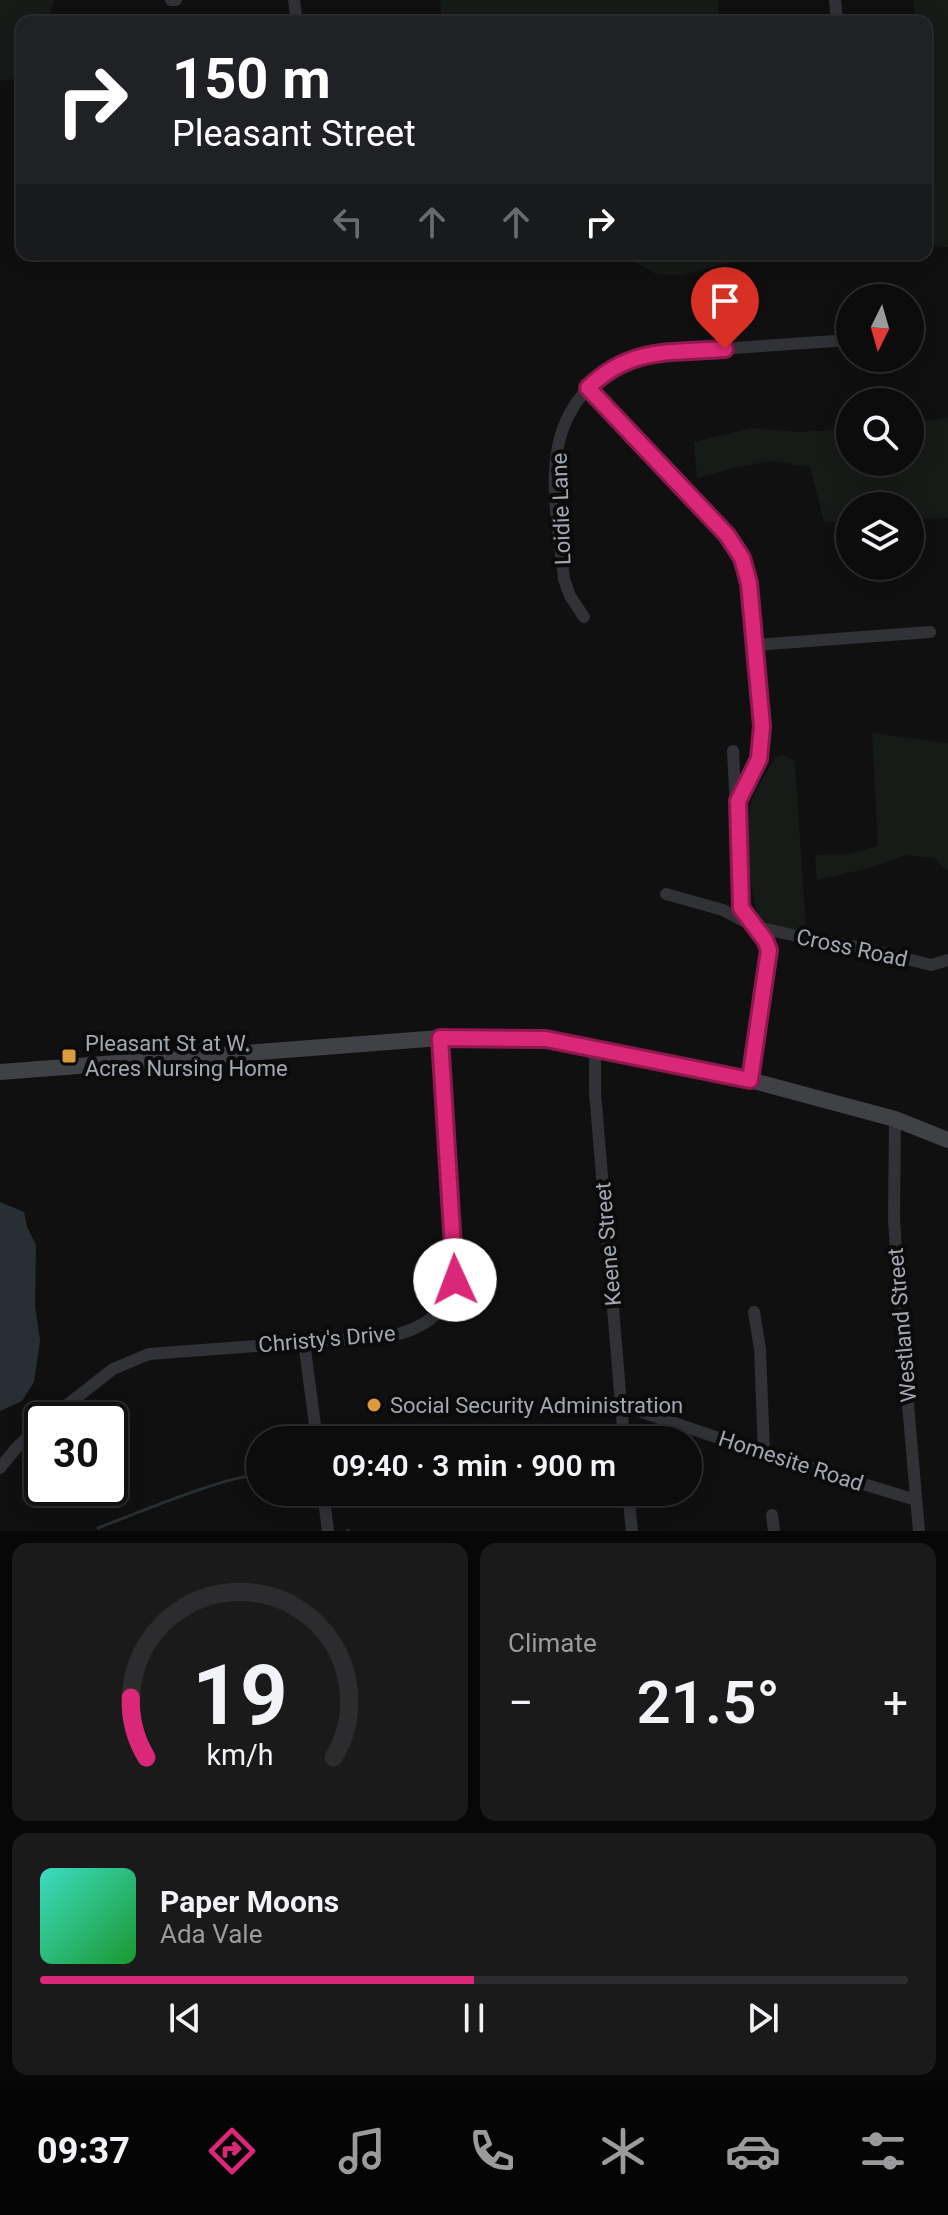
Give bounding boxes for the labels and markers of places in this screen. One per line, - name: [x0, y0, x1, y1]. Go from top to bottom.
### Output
- pin: [691, 267, 759, 349]
- place label: Pleasant St at W. Acres Nursing Home: [85, 1031, 288, 1081]
- marker: Pleasant St at W. Acres Nursing Home: [60, 1047, 78, 1065]
- place label: Social Security Administration: [390, 1393, 683, 1418]
- marker: Social Security Administration: [365, 1396, 383, 1414]

